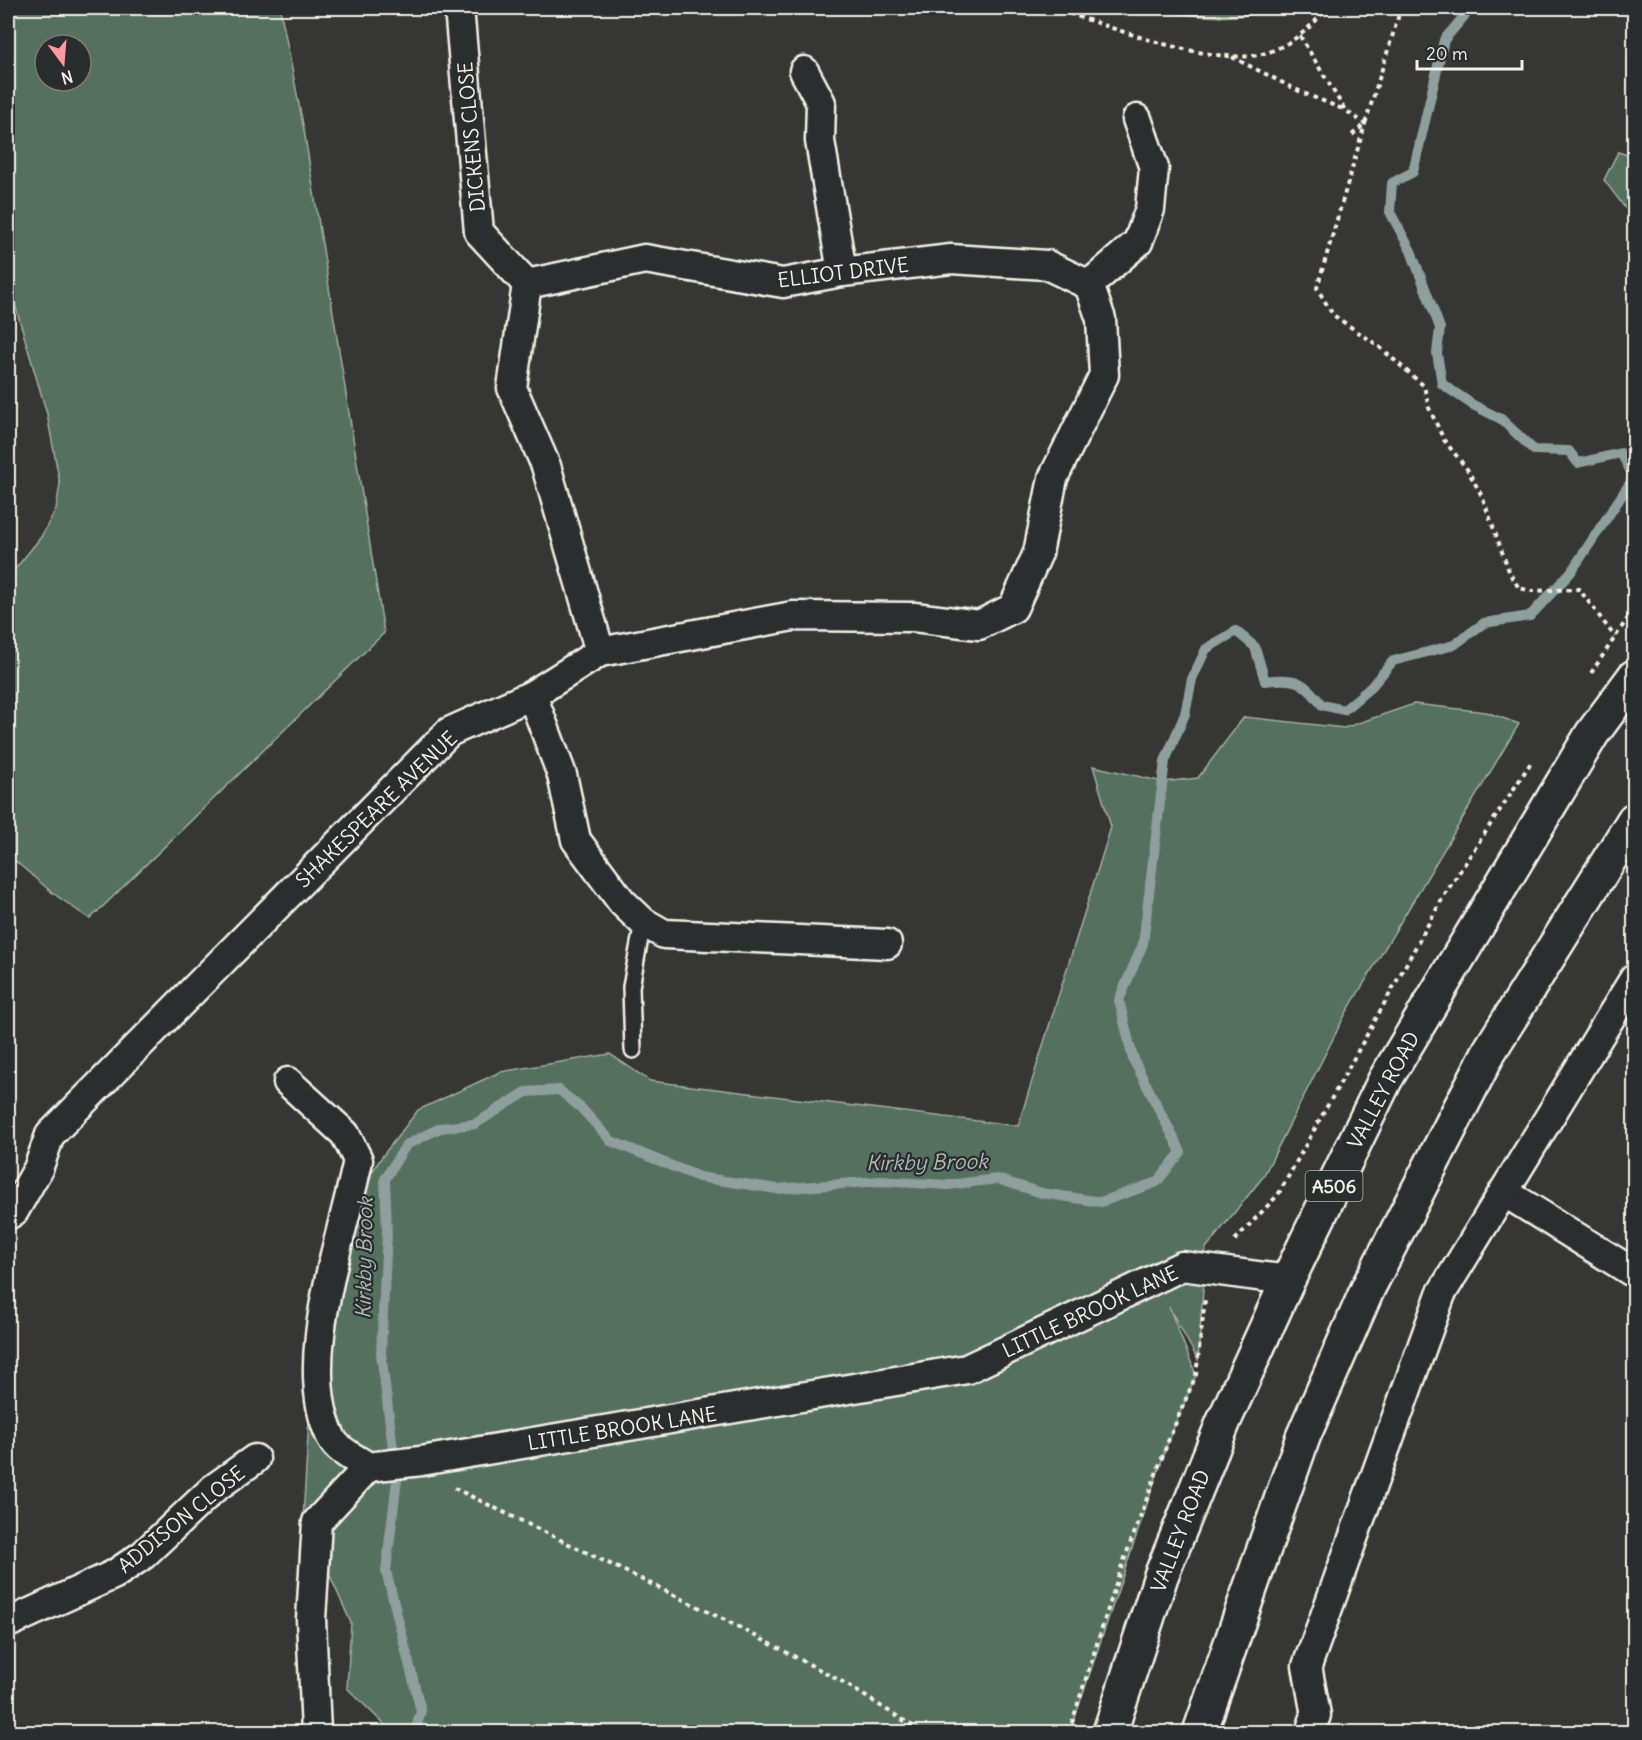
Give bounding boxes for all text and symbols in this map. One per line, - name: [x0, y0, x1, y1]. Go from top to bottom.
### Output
- north arrow: [33, 33, 93, 93]
- scale bar: [1417, 33, 1522, 71]
- text: 20 m: [1426, 42, 1468, 65]
- street label: DICKENS CLOSE: [452, 61, 490, 213]
- text: N: [59, 66, 75, 89]
- street label: ELLIOT DRIVE: [776, 252, 910, 292]
- street label: SHAKESPEARE AVENUE: [290, 725, 462, 893]
- street label: VALLEY ROAD: [1342, 1027, 1424, 1153]
- water label: Kirkby Brook: [866, 1147, 989, 1177]
- road number: A506: [1306, 1171, 1362, 1201]
- water label: Kirkby Brook: [349, 1196, 379, 1319]
- street label: LITTLE BROOK LANE: [998, 1259, 1182, 1363]
- street label: LITTLE BROOK LANE: [526, 1401, 718, 1455]
- street label: ADDISON CLOSE: [112, 1460, 250, 1578]
- street label: VALLEY ROAD: [1145, 1466, 1215, 1596]

